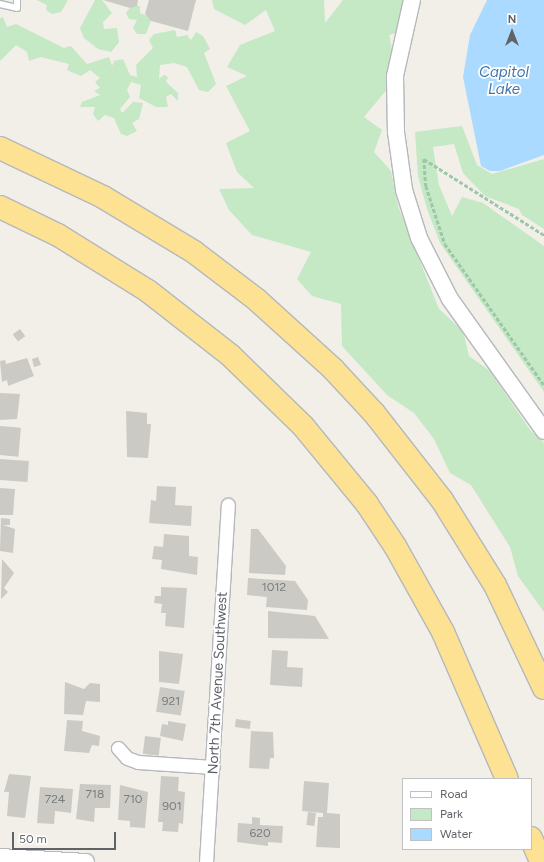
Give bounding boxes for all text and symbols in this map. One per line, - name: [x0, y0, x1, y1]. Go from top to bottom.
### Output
- north arrow: [492, 12, 532, 52]
- text: N: [508, 13, 516, 26]
- water label: Capitol Lake: [479, 63, 529, 98]
- house number: 1012: [262, 581, 286, 595]
- street label: North 7th Avenue Southwest: [205, 591, 231, 775]
- house number: 921: [162, 695, 180, 709]
- legend: [402, 778, 532, 850]
- text: Road: [440, 787, 468, 801]
- house number: 718: [86, 788, 104, 802]
- house number: 724: [45, 793, 65, 807]
- house number: 710: [123, 793, 143, 807]
- house number: 901: [162, 800, 182, 814]
- text: Park: [440, 807, 463, 821]
- scale bar: [14, 824, 118, 850]
- house number: 620: [249, 827, 271, 841]
- text: Water: [440, 827, 472, 841]
- text: 50 m: [19, 832, 47, 846]

